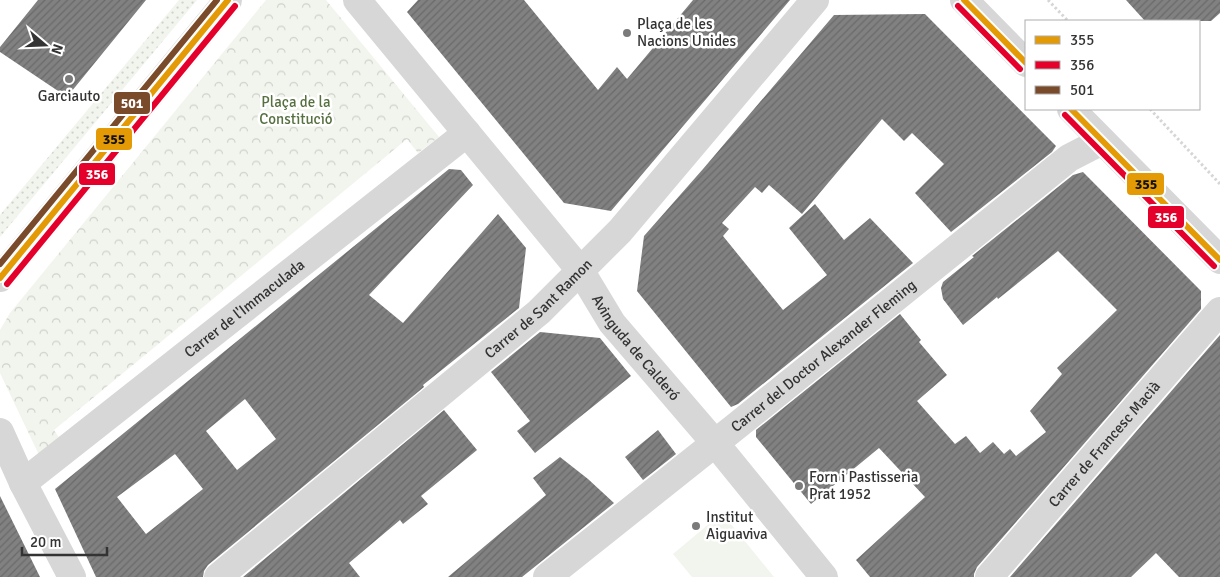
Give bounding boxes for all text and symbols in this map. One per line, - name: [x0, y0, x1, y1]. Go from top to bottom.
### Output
- place label: Plaça de les Nacions Unides: [637, 15, 737, 50]
- north arrow: [20, 20, 70, 70]
- legend: [1025, 20, 1200, 110]
- marker: Plaça de les Nacions Unides: [621, 27, 633, 39]
- text: 355: [1070, 31, 1094, 49]
- text: N: [47, 42, 66, 56]
- text: 356: [1070, 56, 1094, 74]
- marker: Garciauto: [63, 73, 75, 85]
- text: 501: [1070, 81, 1094, 99]
- place label: Garciauto: [38, 87, 100, 105]
- line badge: 501: [113, 91, 151, 115]
- park label: Plaça de la Constitució: [259, 93, 333, 128]
- text: 501: [121, 95, 144, 112]
- line badge: 355: [95, 127, 133, 151]
- text: 355: [103, 131, 125, 148]
- line badge: 356: [78, 162, 116, 186]
- text: 356: [86, 166, 109, 183]
- line badge: 355: [1126, 172, 1165, 196]
- text: 355: [1135, 176, 1157, 193]
- line badge: 356: [1147, 205, 1185, 229]
- text: 356: [1155, 209, 1178, 226]
- street label: Carrer de l'Immaculada: [181, 255, 308, 361]
- street label: Carrer de Sant Ramon: [481, 255, 596, 362]
- street label: Carrer del Doctor Alexander Fleming: [727, 276, 920, 436]
- street label: Avinguda de Calderó: [588, 291, 684, 404]
- street label: Carrer de Francesc Macià: [1045, 377, 1164, 511]
- place label: Forn i Pastisseria Prat 1952: [809, 468, 918, 503]
- marker: Forn i Pastisseria Prat 1952: [793, 480, 805, 492]
- place label: Institut Aiguaviva: [706, 508, 768, 543]
- marker: Institut Aiguaviva: [690, 520, 702, 532]
- scale bar: [22, 524, 108, 556]
- text: 20 m: [30, 533, 61, 551]

